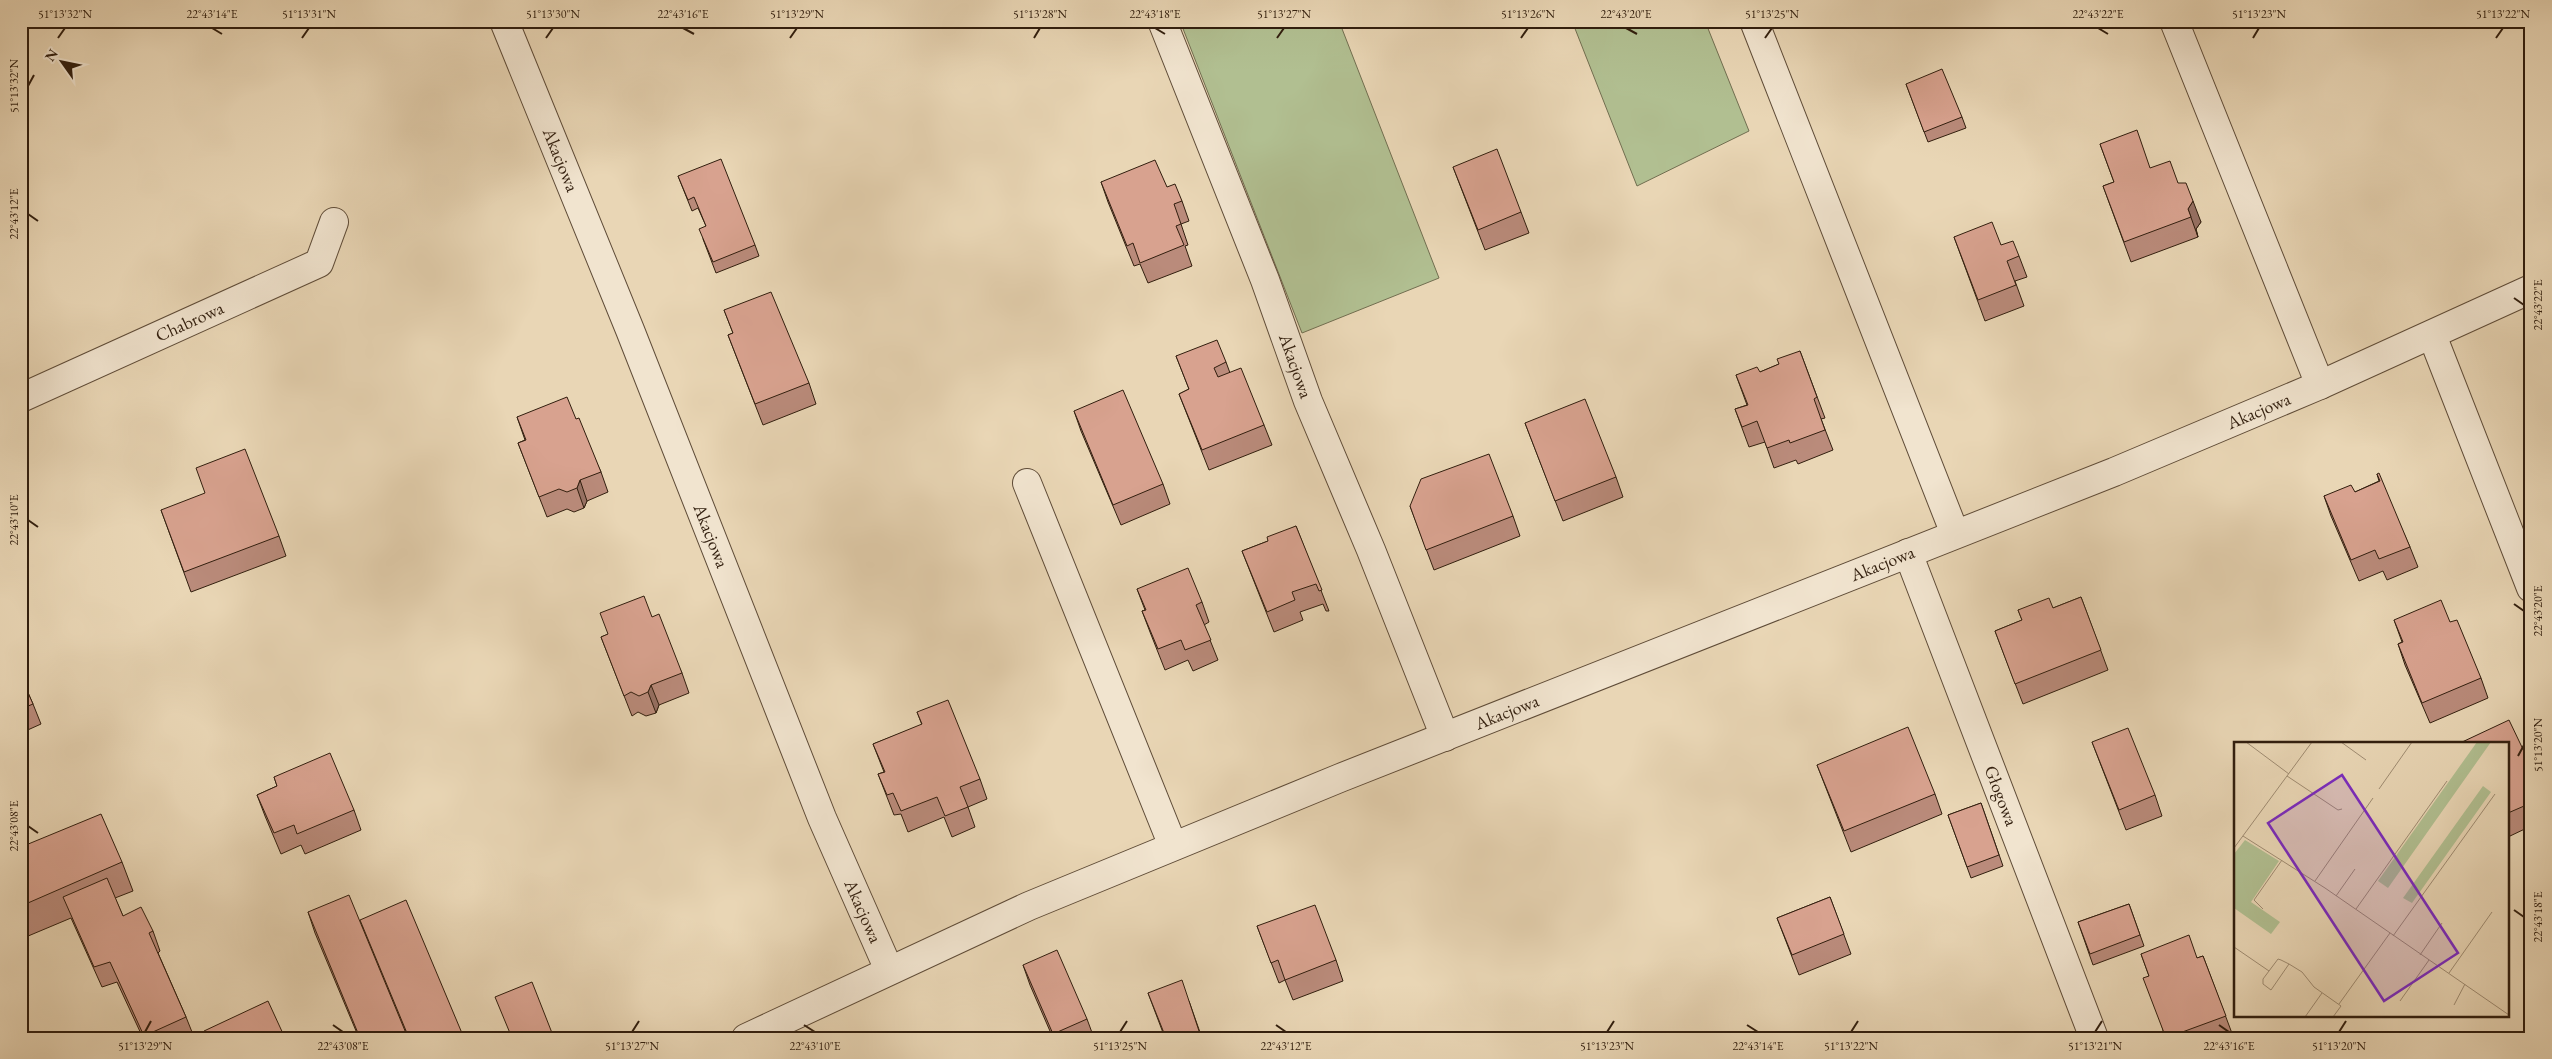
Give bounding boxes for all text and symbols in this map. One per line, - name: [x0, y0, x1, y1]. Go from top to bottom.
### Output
- text: 51°13'32"N: [38, 6, 92, 22]
- text: 22°43'14"E: [186, 6, 238, 22]
- text: 51°13'31"N: [282, 6, 336, 22]
- text: 51°13'30"N: [526, 6, 580, 22]
- text: 22°43'16"E: [657, 6, 709, 22]
- text: 51°13'29"N: [770, 6, 824, 22]
- text: 51°13'28"N: [1013, 6, 1067, 22]
- text: 22°43'18"E: [1129, 6, 1181, 22]
- text: 51°13'27"N: [1257, 6, 1311, 22]
- text: 51°13'26"N: [1501, 6, 1555, 22]
- text: 22°43'20"E: [1600, 6, 1652, 22]
- text: 51°13'25"N: [1745, 6, 1799, 22]
- text: 22°43'22"E: [2072, 6, 2124, 22]
- text: 51°13'23"N: [2232, 6, 2286, 22]
- text: 51°13'22"N: [2476, 6, 2530, 22]
- north arrow: [38, 38, 88, 88]
- text: N: [40, 45, 62, 65]
- text: 51°13'32"N: [6, 59, 22, 113]
- street label: Akacjowa: [537, 123, 585, 196]
- text: 22°43'12"E: [6, 188, 22, 240]
- text: 22°43'22"E: [2530, 279, 2546, 331]
- street label: Chabrowa: [152, 295, 228, 347]
- street label: Akacjowa: [1274, 329, 1318, 402]
- street label: Akacjowa: [2222, 386, 2295, 434]
- text: 22°43'10"E: [6, 494, 22, 546]
- street label: Akacjowa: [688, 499, 735, 572]
- street label: Akacjowa: [1846, 540, 1918, 586]
- text: 22°43'20"E: [2530, 585, 2546, 637]
- street label: Akacjowa: [1470, 688, 1543, 735]
- text: 51°13'20"N: [2530, 718, 2546, 772]
- inset map: [2234, 742, 2510, 1016]
- street label: Głogowa: [1980, 762, 2024, 830]
- text: 22°43'08"E: [6, 800, 22, 852]
- street label: Akacjowa: [839, 875, 888, 947]
- text: 22°43'18"E: [2530, 891, 2546, 943]
- text: 51°13'29"N: [118, 1038, 172, 1054]
- text: 22°43'08"E: [317, 1038, 369, 1054]
- text: 51°13'27"N: [605, 1038, 659, 1054]
- text: 22°43'10"E: [789, 1038, 841, 1054]
- text: 51°13'25"N: [1093, 1038, 1147, 1054]
- text: 22°43'12"E: [1260, 1038, 1312, 1054]
- text: 51°13'23"N: [1580, 1038, 1634, 1054]
- text: 22°43'14"E: [1732, 1038, 1784, 1054]
- text: 51°13'22"N: [1824, 1038, 1878, 1054]
- text: 51°13'21"N: [2068, 1038, 2122, 1054]
- text: 22°43'16"E: [2203, 1038, 2255, 1054]
- text: 51°13'20"N: [2312, 1038, 2366, 1054]

